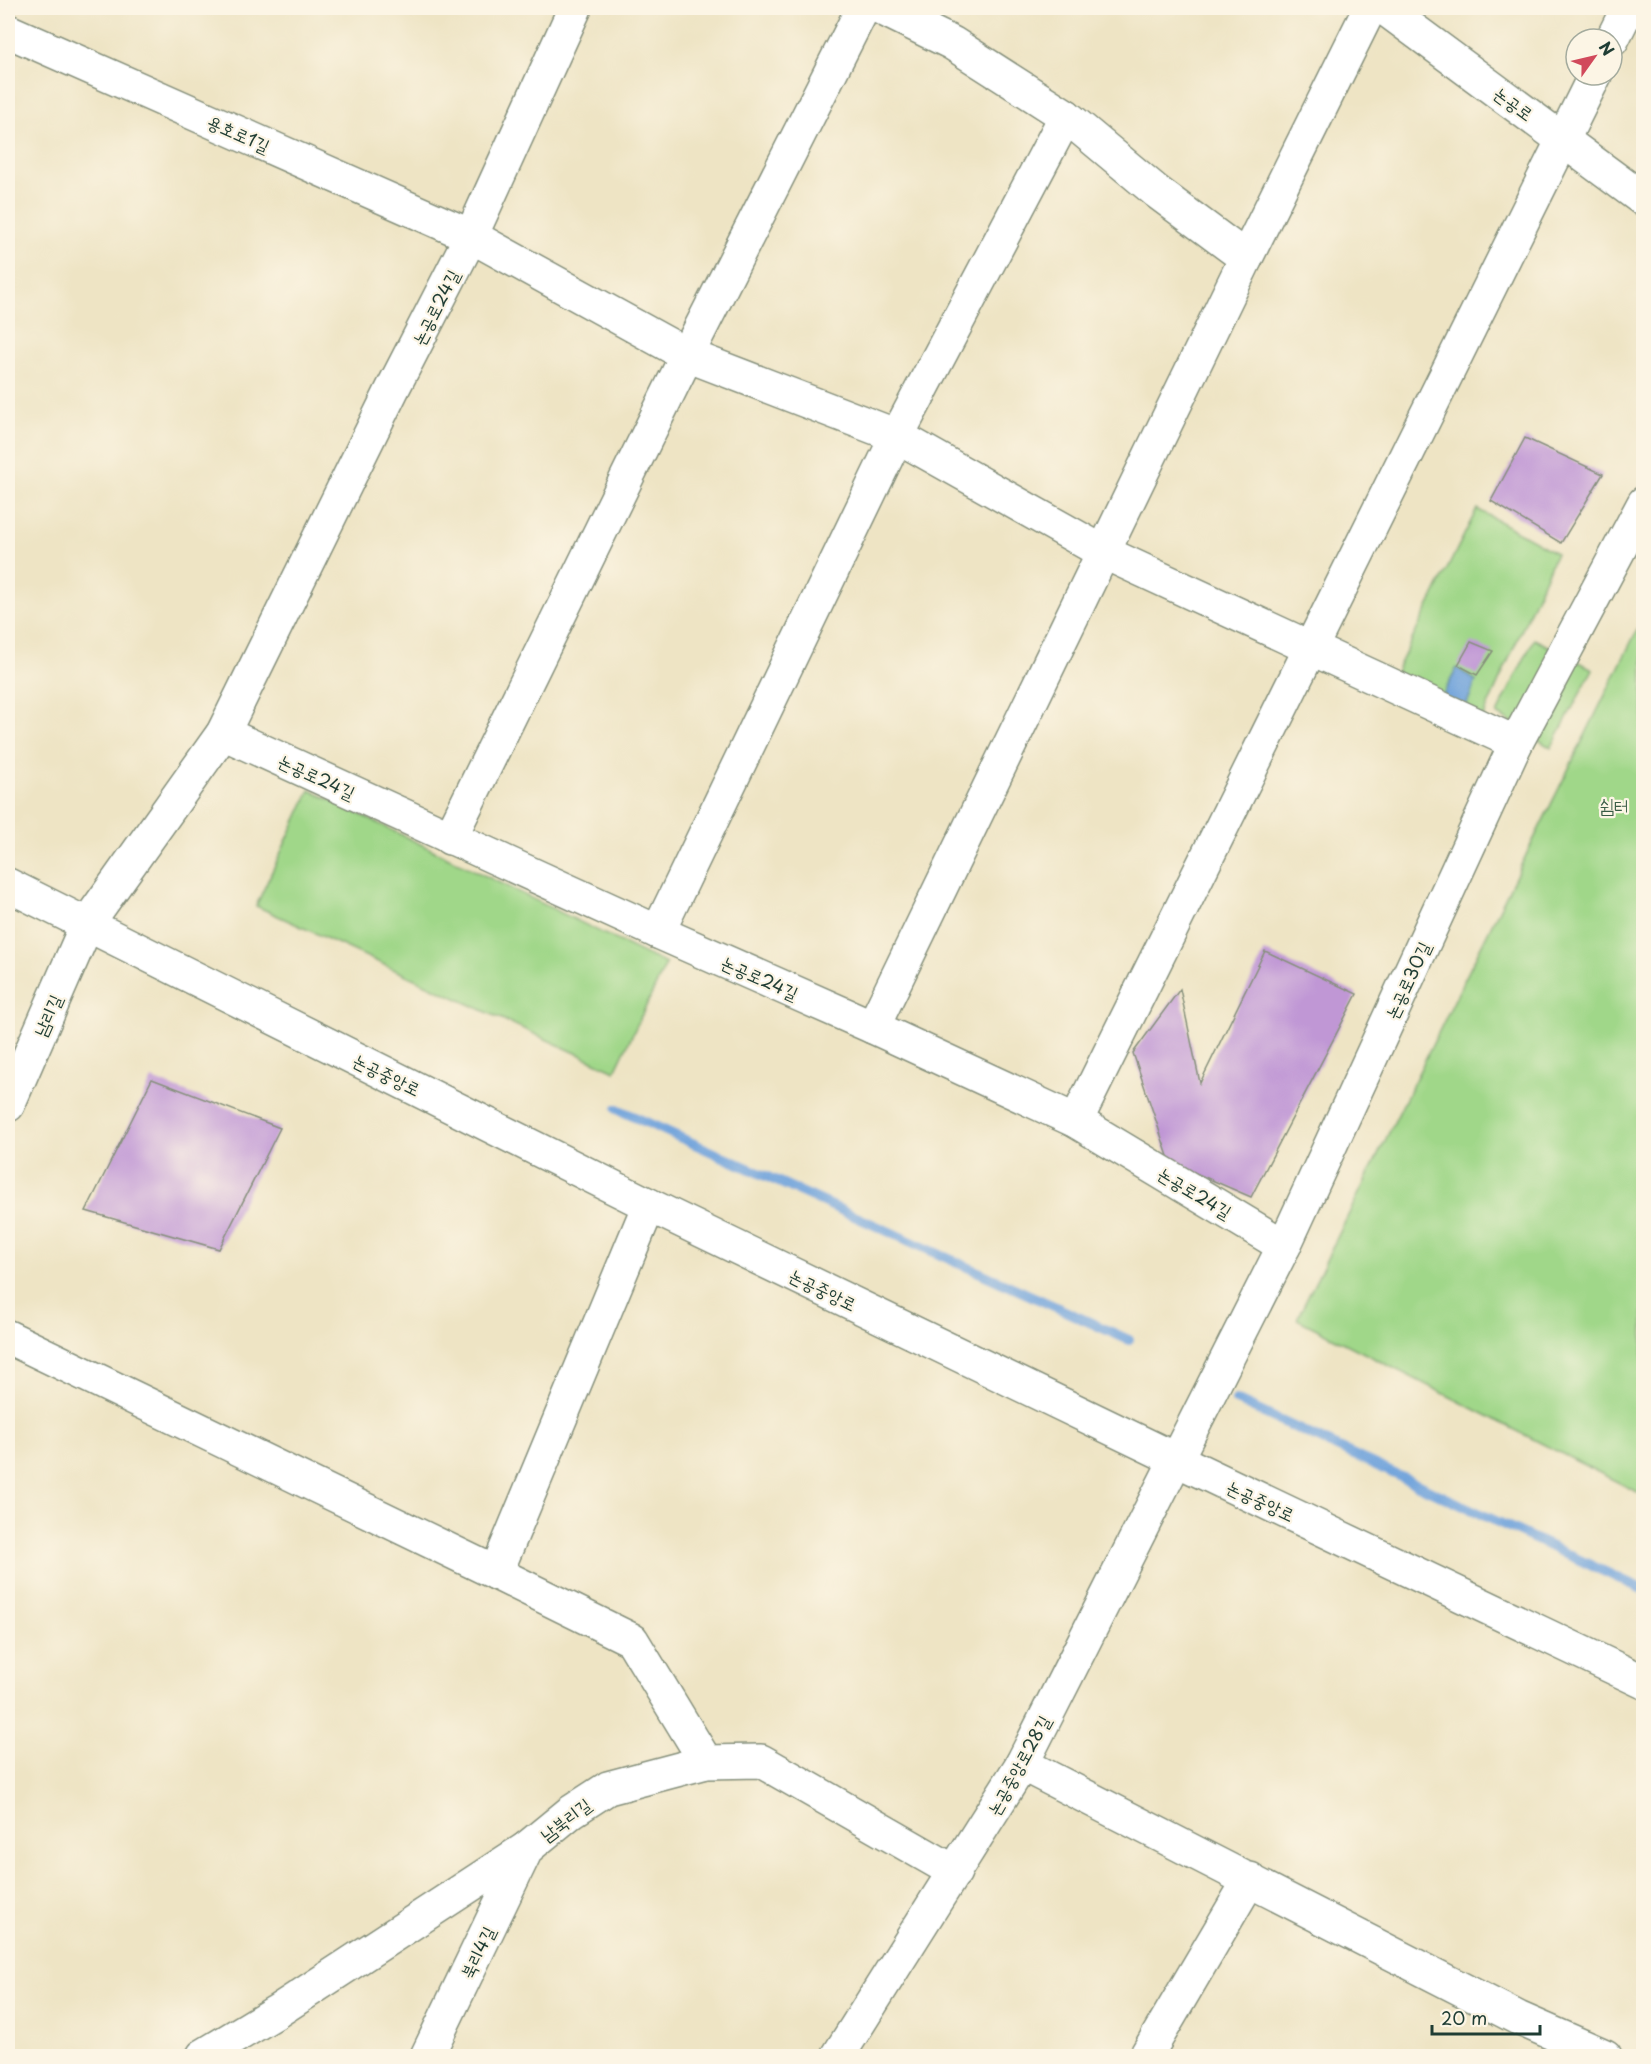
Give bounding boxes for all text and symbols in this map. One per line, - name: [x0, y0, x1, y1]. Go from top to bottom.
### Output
- north arrow: [1564, 27, 1624, 87]
- text: N: [1594, 36, 1621, 60]
- street label: 논공로: [1488, 79, 1540, 127]
- street label: 용호로1길: [203, 107, 275, 159]
- street label: 논공로24길: [404, 264, 466, 350]
- street label: 논공로24길: [274, 746, 360, 806]
- park label: 쉼터: [1600, 792, 1628, 819]
- street label: 논공로30길: [1377, 936, 1437, 1023]
- street label: 논공로24길: [717, 948, 803, 1006]
- street label: 남리길: [26, 989, 68, 1040]
- street label: 논공중앙로: [349, 1046, 425, 1102]
- street label: 논공로24길: [1153, 1159, 1238, 1225]
- street label: 논공중앙로: [785, 1261, 861, 1317]
- street label: 논공중앙로: [1222, 1472, 1300, 1528]
- street label: 논공중앙로28길: [979, 1710, 1057, 1820]
- street label: 남북리길: [534, 1790, 597, 1847]
- street label: 북리4길: [453, 1921, 501, 1983]
- scale bar: [1432, 1998, 1540, 2036]
- text: 20 m: [1441, 2004, 1487, 2031]

